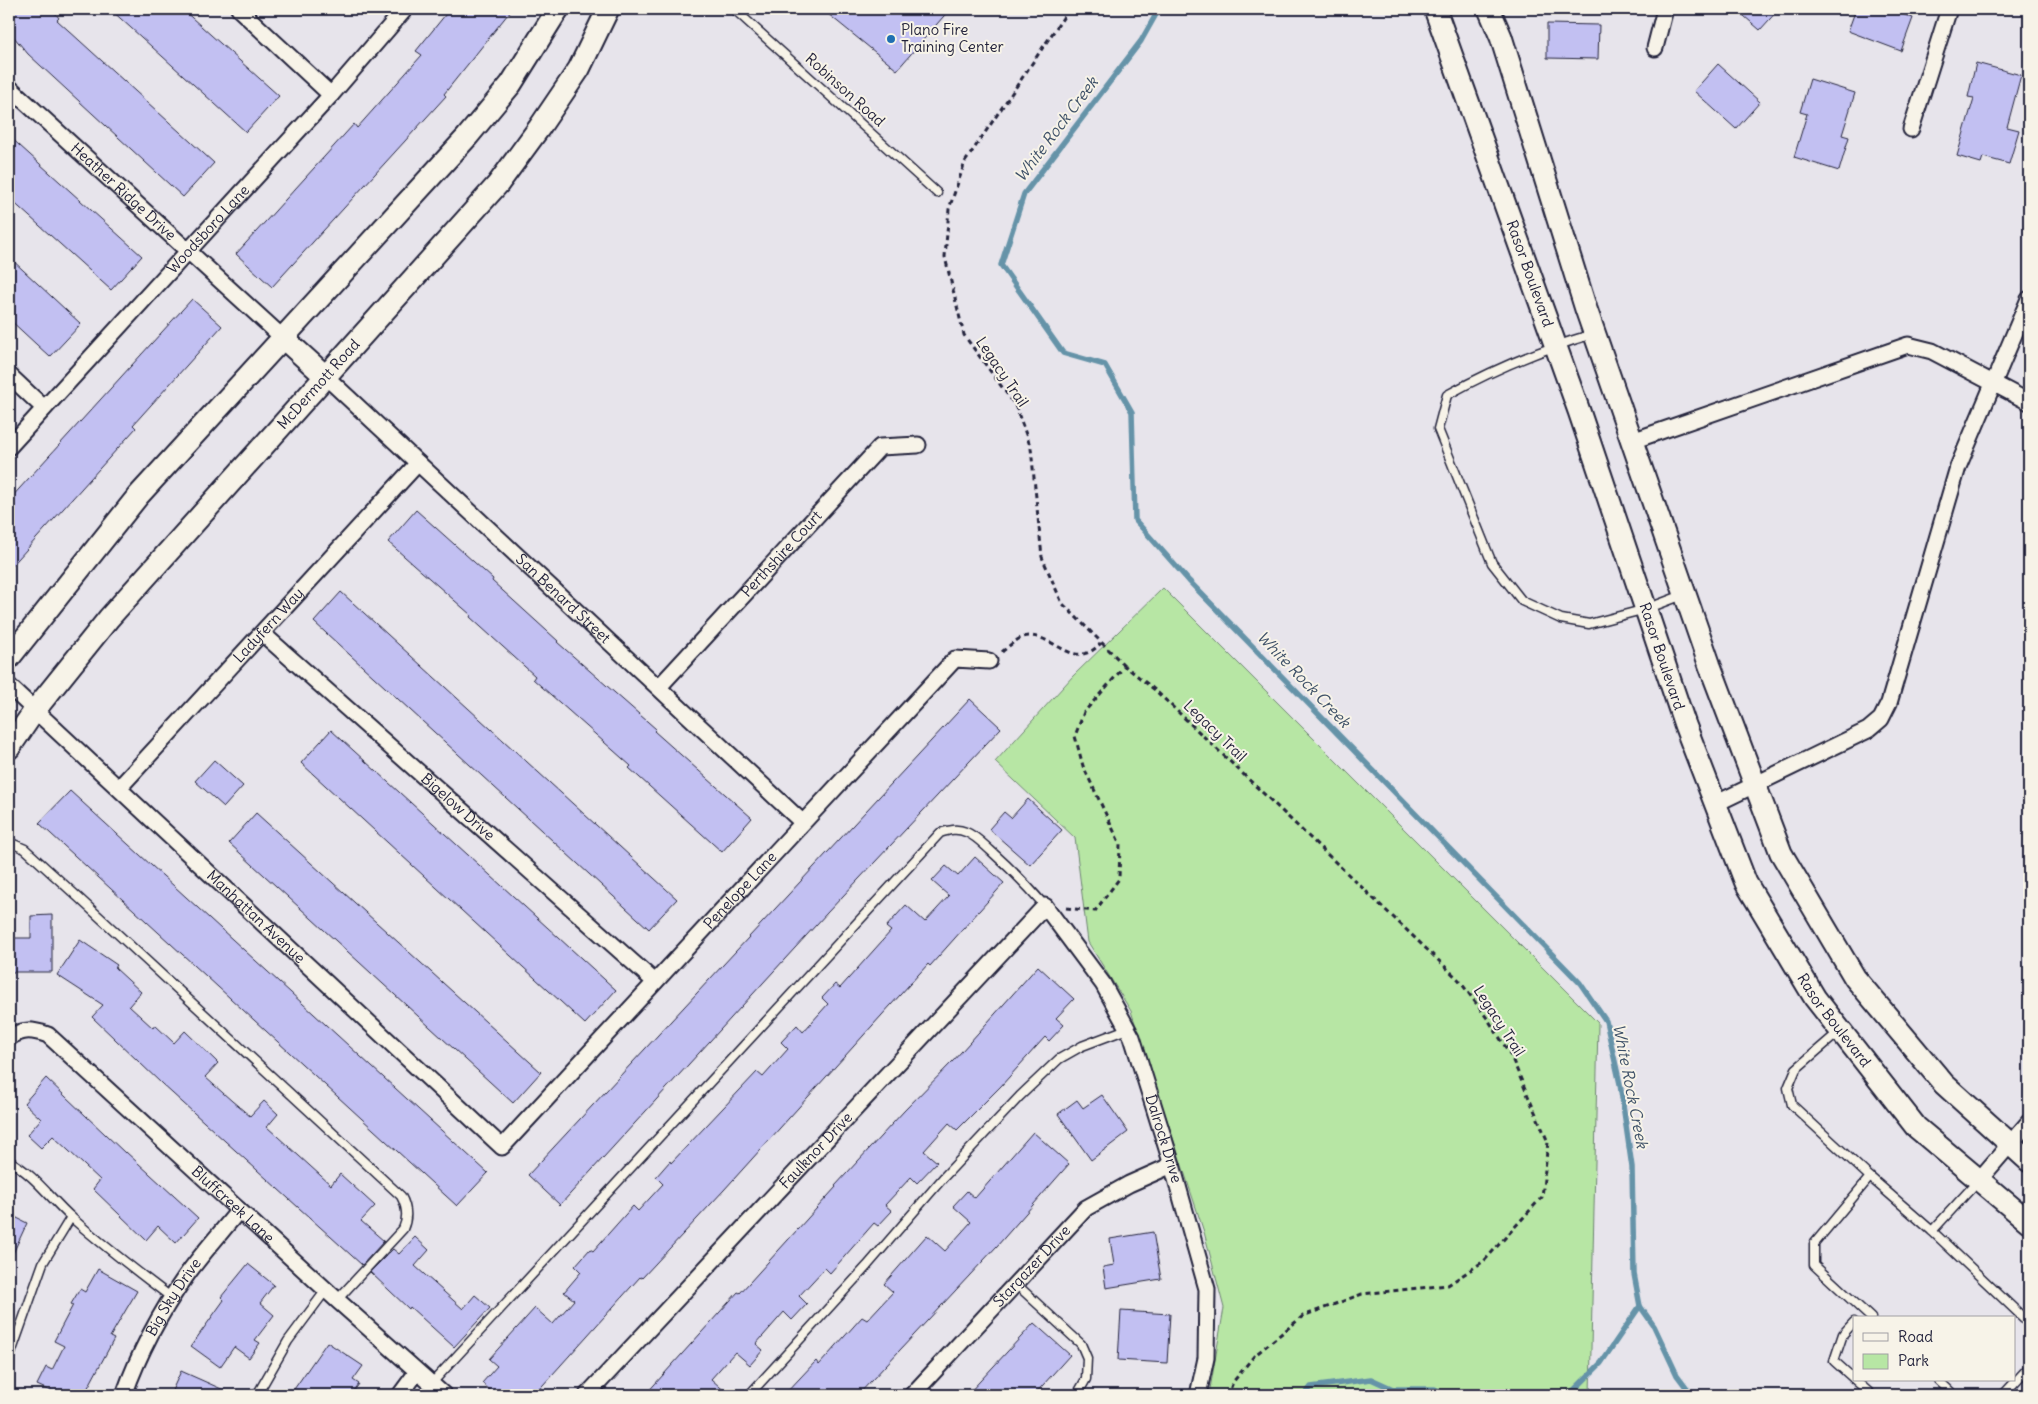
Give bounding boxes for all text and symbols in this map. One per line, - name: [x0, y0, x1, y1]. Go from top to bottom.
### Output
- place label: Plano Fire Training Center: [901, 20, 1004, 56]
- marker: Plano Fire Training Center: [885, 33, 897, 45]
- street label: Robinson Road: [801, 49, 889, 131]
- water label: White Rock Creek: [1010, 71, 1103, 185]
- street label: Heather Ridge Drive: [67, 138, 180, 244]
- street label: Woodsboro Lane: [162, 181, 253, 277]
- street label: Rasor Boulevard: [1502, 217, 1558, 330]
- street label: Legacy Trail: [972, 333, 1033, 410]
- street label: McDermott Road: [273, 335, 364, 433]
- street label: Perthshire Court: [737, 506, 826, 601]
- street label: San Benard Street: [512, 549, 615, 647]
- street label: Ladyfern Way: [229, 584, 307, 666]
- street label: Rasor Boulevard: [1635, 600, 1689, 713]
- water label: White Rock Creek: [1253, 627, 1356, 733]
- street label: Legacy Trail: [1180, 696, 1251, 765]
- street label: Bigelow Drive: [417, 769, 499, 844]
- street label: Penelope Lane: [699, 847, 780, 933]
- street label: Manhattan Avenue: [203, 866, 309, 967]
- street label: Rasor Boulevard: [1793, 970, 1875, 1071]
- street label: Legacy Trail: [1470, 982, 1529, 1060]
- water label: White Rock Creek: [1609, 1022, 1653, 1152]
- street label: Dalrock Drive: [1142, 1092, 1187, 1185]
- street label: Faulknor Drive: [775, 1108, 856, 1193]
- street label: Bluffcreek Lane: [188, 1161, 279, 1247]
- street label: Stargazer Drive: [989, 1221, 1074, 1311]
- street label: Big Sky Drive: [141, 1254, 205, 1339]
- legend: [1853, 1316, 2016, 1382]
- text: Road: [1898, 1327, 1933, 1346]
- text: Park: [1898, 1351, 1929, 1370]

